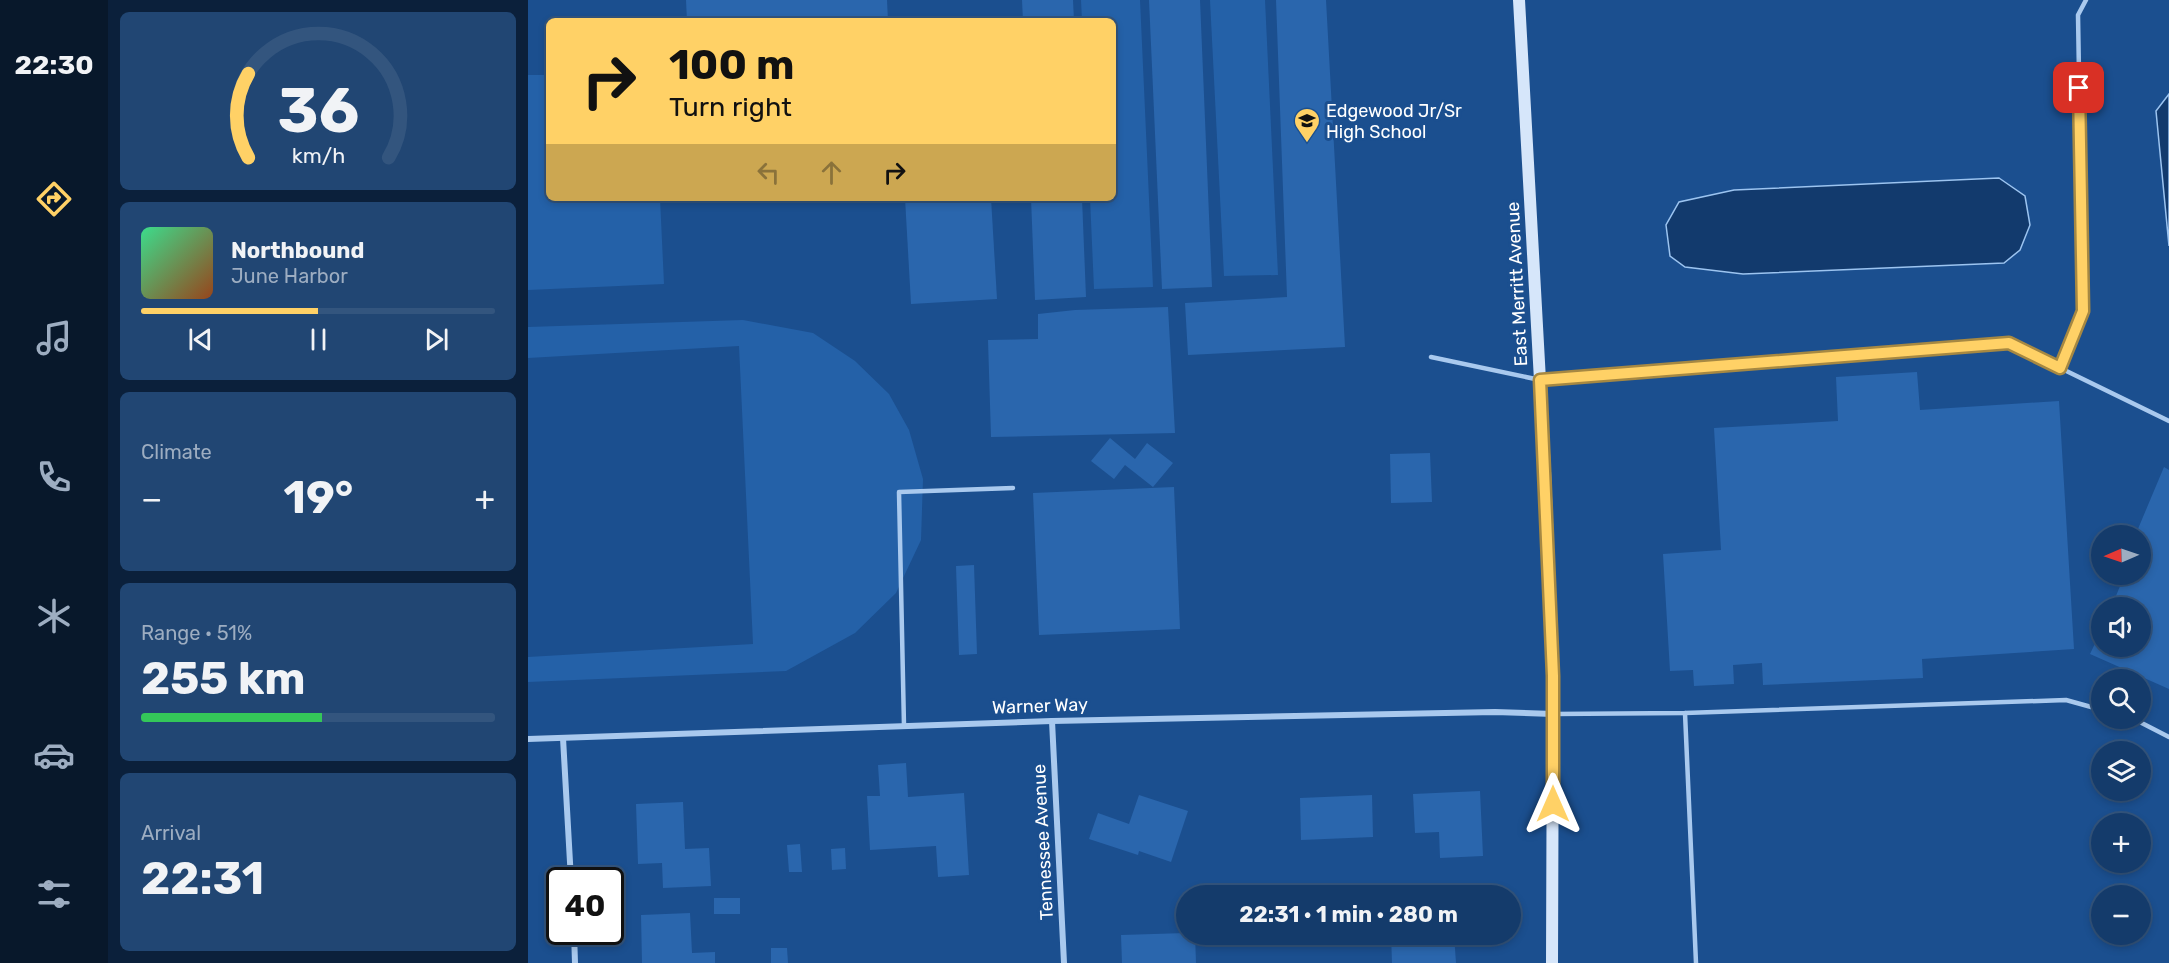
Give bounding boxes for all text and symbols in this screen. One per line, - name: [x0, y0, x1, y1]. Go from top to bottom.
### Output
- text: 100 m: [669, 40, 794, 90]
- icon: right: [570, 42, 648, 120]
- text: 22:30: [14, 49, 94, 81]
- pin: [2053, 62, 2104, 113]
- icon: arrive: [2062, 71, 2095, 104]
- text: 36: [277, 74, 359, 148]
- text: Turn right: [669, 91, 792, 123]
- place label: Edgewood Jr/Sr High School: [1326, 100, 1462, 143]
- school or university icon: Edgewood Jr/Sr High School: [1292, 106, 1322, 144]
- text: km/h: [291, 143, 345, 168]
- icon: left: [752, 156, 785, 189]
- icon: ahead: [815, 156, 848, 189]
- icon: right: [878, 156, 911, 189]
- icon: directions: [33, 178, 75, 220]
- street label: East Merritt Avenue: [1502, 201, 1532, 367]
- text: Northbound: [231, 237, 364, 264]
- text: June Harbor: [231, 264, 348, 288]
- icon: music: [33, 317, 75, 359]
- icon: previous: [184, 323, 217, 356]
- icon: pause: [302, 323, 335, 356]
- icon: next: [420, 323, 453, 356]
- text: Climate: [141, 440, 212, 464]
- icon: phone: [33, 456, 75, 498]
- text: 19°: [284, 471, 353, 524]
- text: −: [141, 479, 162, 518]
- text: +: [474, 479, 495, 518]
- north arrow: [2091, 525, 2151, 585]
- map controls: [2091, 525, 2151, 945]
- icon: climate: [33, 595, 75, 637]
- button: sound: [2091, 597, 2151, 657]
- text: Range · 51%: [141, 621, 252, 645]
- text: 255 km: [141, 652, 306, 705]
- button: search: [2091, 669, 2151, 729]
- street label: Warner Way: [992, 693, 1088, 719]
- icon: car: [33, 734, 75, 776]
- button: layers: [2091, 741, 2151, 801]
- street label: Tennessee Avenue: [1028, 763, 1058, 921]
- position arrow: [1521, 772, 1585, 836]
- button: +: [2091, 813, 2151, 873]
- text: Arrival: [141, 821, 201, 845]
- text: 22:31: [141, 852, 264, 905]
- speed limit sign: 40: [546, 867, 624, 945]
- icon: filters: [33, 873, 75, 915]
- button: −: [2091, 885, 2151, 945]
- text: 22:31 · 1 min · 280 m: [1239, 901, 1458, 928]

